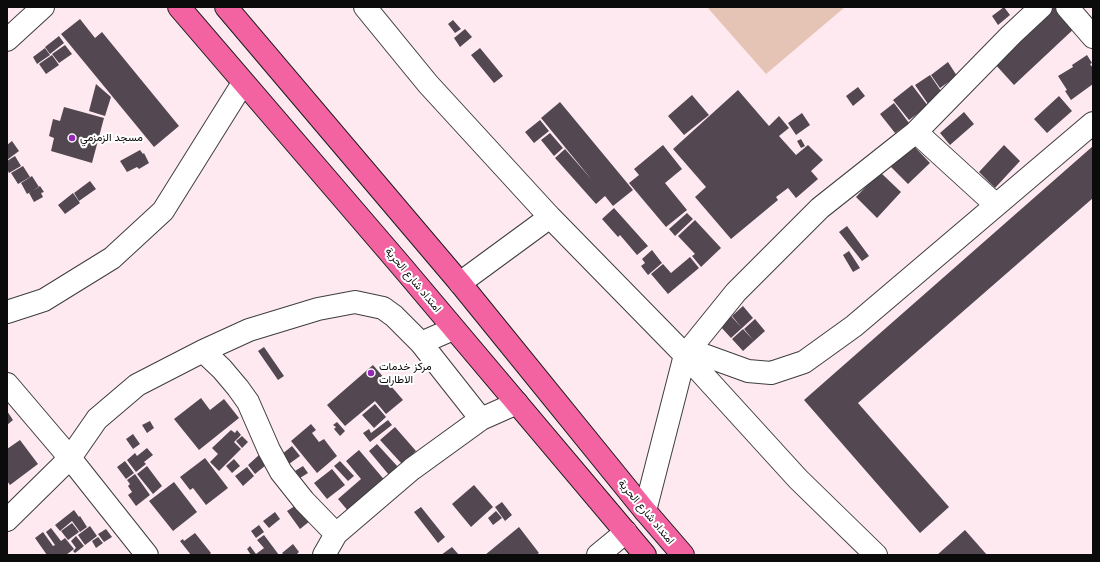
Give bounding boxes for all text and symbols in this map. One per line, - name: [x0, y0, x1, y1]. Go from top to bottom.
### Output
- place label: مسجد الزمزمي: [80, 131, 143, 145]
- marker: مسجد الزمزمي: [67, 133, 77, 143]
- street label: امتداد شارع الحرية: [382, 245, 444, 315]
- place label: مركز خدمات الاطارات: [379, 360, 432, 386]
- marker: مركز خدمات الاطارات: [366, 368, 376, 378]
- street label: امتداد شارع الحرية: [615, 477, 677, 547]

